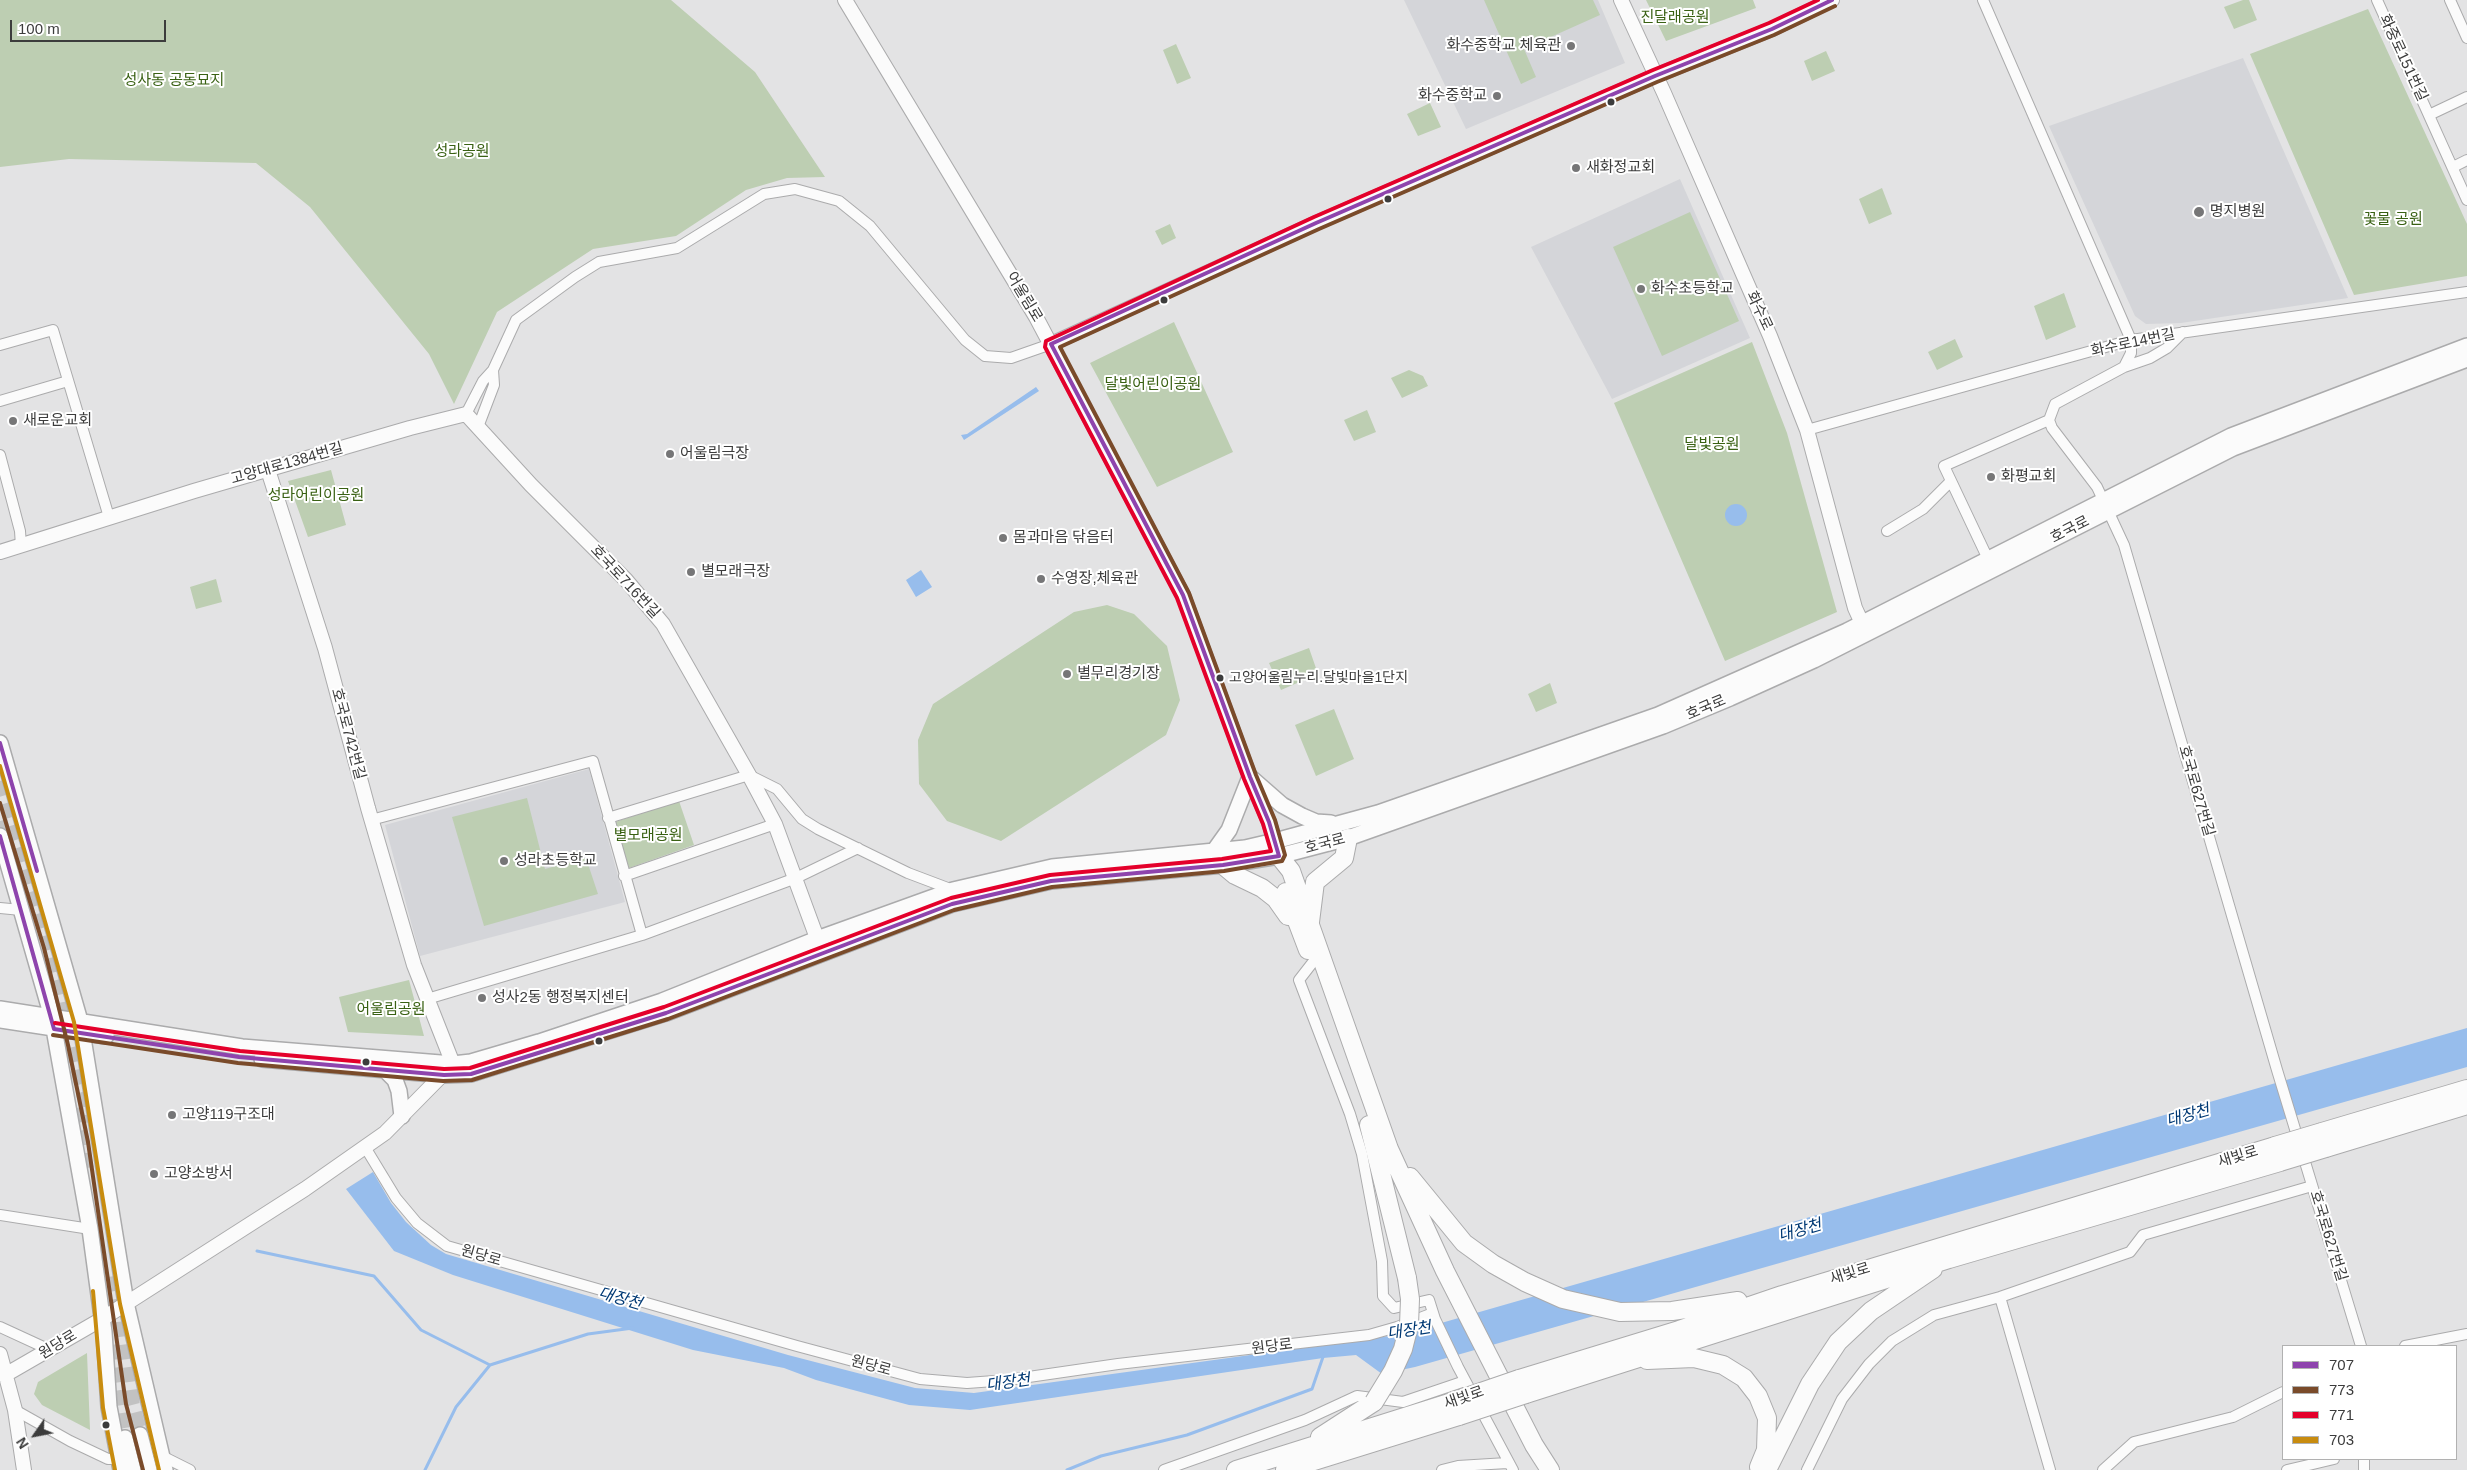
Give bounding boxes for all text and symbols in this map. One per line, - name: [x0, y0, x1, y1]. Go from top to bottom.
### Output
- park label: 진달래공원: [1641, 9, 1709, 27]
- scale bar: [12, 10, 169, 42]
- street label: 화중로151번길: [2375, 12, 2431, 104]
- text: 100 m: [18, 20, 60, 37]
- place label: 화수중학교 체육관: [1446, 37, 1561, 55]
- marker: 화수중학교 체육관: [1565, 40, 1577, 52]
- park label: 성사동 공동묘지: [124, 72, 224, 90]
- place label: 화수중학교: [1418, 87, 1487, 105]
- marker: 화수중학교: [1491, 90, 1503, 102]
- unlabelled marker: [1606, 97, 1616, 107]
- park label: 성라공원: [434, 143, 490, 161]
- place label: 새화정교회: [1586, 159, 1655, 177]
- marker: 새화정교회: [1570, 162, 1582, 174]
- unlabelled marker: [1383, 194, 1393, 204]
- place label: 명지병원: [2210, 203, 2265, 221]
- marker: 명지병원: [2192, 205, 2206, 219]
- park label: 꽃물 공원: [2363, 211, 2423, 229]
- street label: 어울림로: [1002, 269, 1046, 325]
- place label: 화수초등학교: [1651, 280, 1734, 298]
- marker: 화수초등학교: [1635, 283, 1647, 295]
- street label: 화수로: [1742, 288, 1776, 334]
- unlabelled marker: [1159, 295, 1169, 305]
- street label: 화수로14번길: [2089, 325, 2177, 361]
- park label: 달빛어린이공원: [1105, 376, 1201, 394]
- place label: 새로운교회: [23, 412, 92, 430]
- marker: 새로운교회: [7, 415, 19, 427]
- park label: 달빛공원: [1684, 436, 1740, 454]
- street label: 고양대로1384번길: [229, 439, 345, 489]
- place label: 어울림극장: [680, 445, 749, 463]
- marker: 어울림극장: [664, 448, 676, 460]
- place label: 화평교회: [2001, 468, 2056, 486]
- marker: 화평교회: [1985, 471, 1997, 483]
- park label: 성라어린이공원: [268, 487, 364, 505]
- street label: 호국로: [2047, 513, 2093, 547]
- place label: 몸과마음 닦음터: [1013, 529, 1114, 547]
- marker: 몸과마음 닦음터: [997, 532, 1009, 544]
- street label: 호국로716번길: [586, 541, 664, 623]
- place label: 별모래극장: [701, 563, 770, 581]
- marker: 별모래극장: [685, 566, 697, 578]
- place label: 수영장,체육관: [1051, 570, 1138, 588]
- marker: 수영장,체육관: [1035, 573, 1047, 585]
- place label: 별무리경기장: [1077, 665, 1160, 683]
- marker: 별무리경기장: [1061, 668, 1073, 680]
- place label: 고양어울림누리.달빛마을1단지: [1229, 670, 1408, 686]
- marker: 고양어울림누리.달빛마을1단지: [1215, 673, 1225, 683]
- street label: 호국로742번길: [327, 686, 369, 782]
- street label: 호국로: [1683, 692, 1729, 724]
- street label: 호국로627번길: [2174, 743, 2218, 839]
- park label: 별모래공원: [614, 827, 682, 845]
- street label: 호국로: [1303, 830, 1347, 858]
- place label: 성라초등학교: [514, 852, 597, 870]
- marker: 성라초등학교: [498, 855, 510, 867]
- place label: 성사2동 행정복지센터: [492, 989, 629, 1007]
- marker: 성사2동 행정복지센터: [476, 992, 488, 1004]
- park label: 어울림공원: [357, 1001, 425, 1019]
- unlabelled marker: [594, 1036, 604, 1046]
- unlabelled marker: [361, 1057, 371, 1067]
- water label: 대장천: [2164, 1101, 2212, 1131]
- place label: 고양119구조대: [182, 1106, 275, 1124]
- marker: 고양119구조대: [166, 1109, 178, 1121]
- street label: 새빛로: [2216, 1142, 2260, 1172]
- place label: 고양소방서: [164, 1165, 233, 1183]
- marker: 고양소방서: [148, 1168, 160, 1180]
- street label: 호국로627번길: [2306, 1188, 2350, 1284]
- water label: 대장천: [1776, 1216, 1824, 1246]
- street label: 원당로: [459, 1242, 503, 1270]
- street label: 새빛로: [1828, 1259, 1872, 1289]
- water label: 대장천: [596, 1284, 644, 1314]
- water label: 대장천: [1386, 1318, 1432, 1344]
- street label: 원당로: [36, 1327, 80, 1363]
- street label: 원당로: [1250, 1336, 1294, 1358]
- legend: [2282, 1345, 2457, 1460]
- street label: 원당로: [849, 1352, 893, 1380]
- text: 707: [2329, 1356, 2354, 1373]
- water label: 대장천: [985, 1370, 1031, 1396]
- text: 773: [2329, 1381, 2354, 1398]
- street label: 새빛로: [1441, 1383, 1487, 1413]
- text: 771: [2329, 1406, 2354, 1423]
- north arrow: [10, 1410, 60, 1460]
- unlabelled marker: [101, 1420, 111, 1430]
- text: 703: [2329, 1431, 2354, 1448]
- text: N: [13, 1435, 32, 1452]

